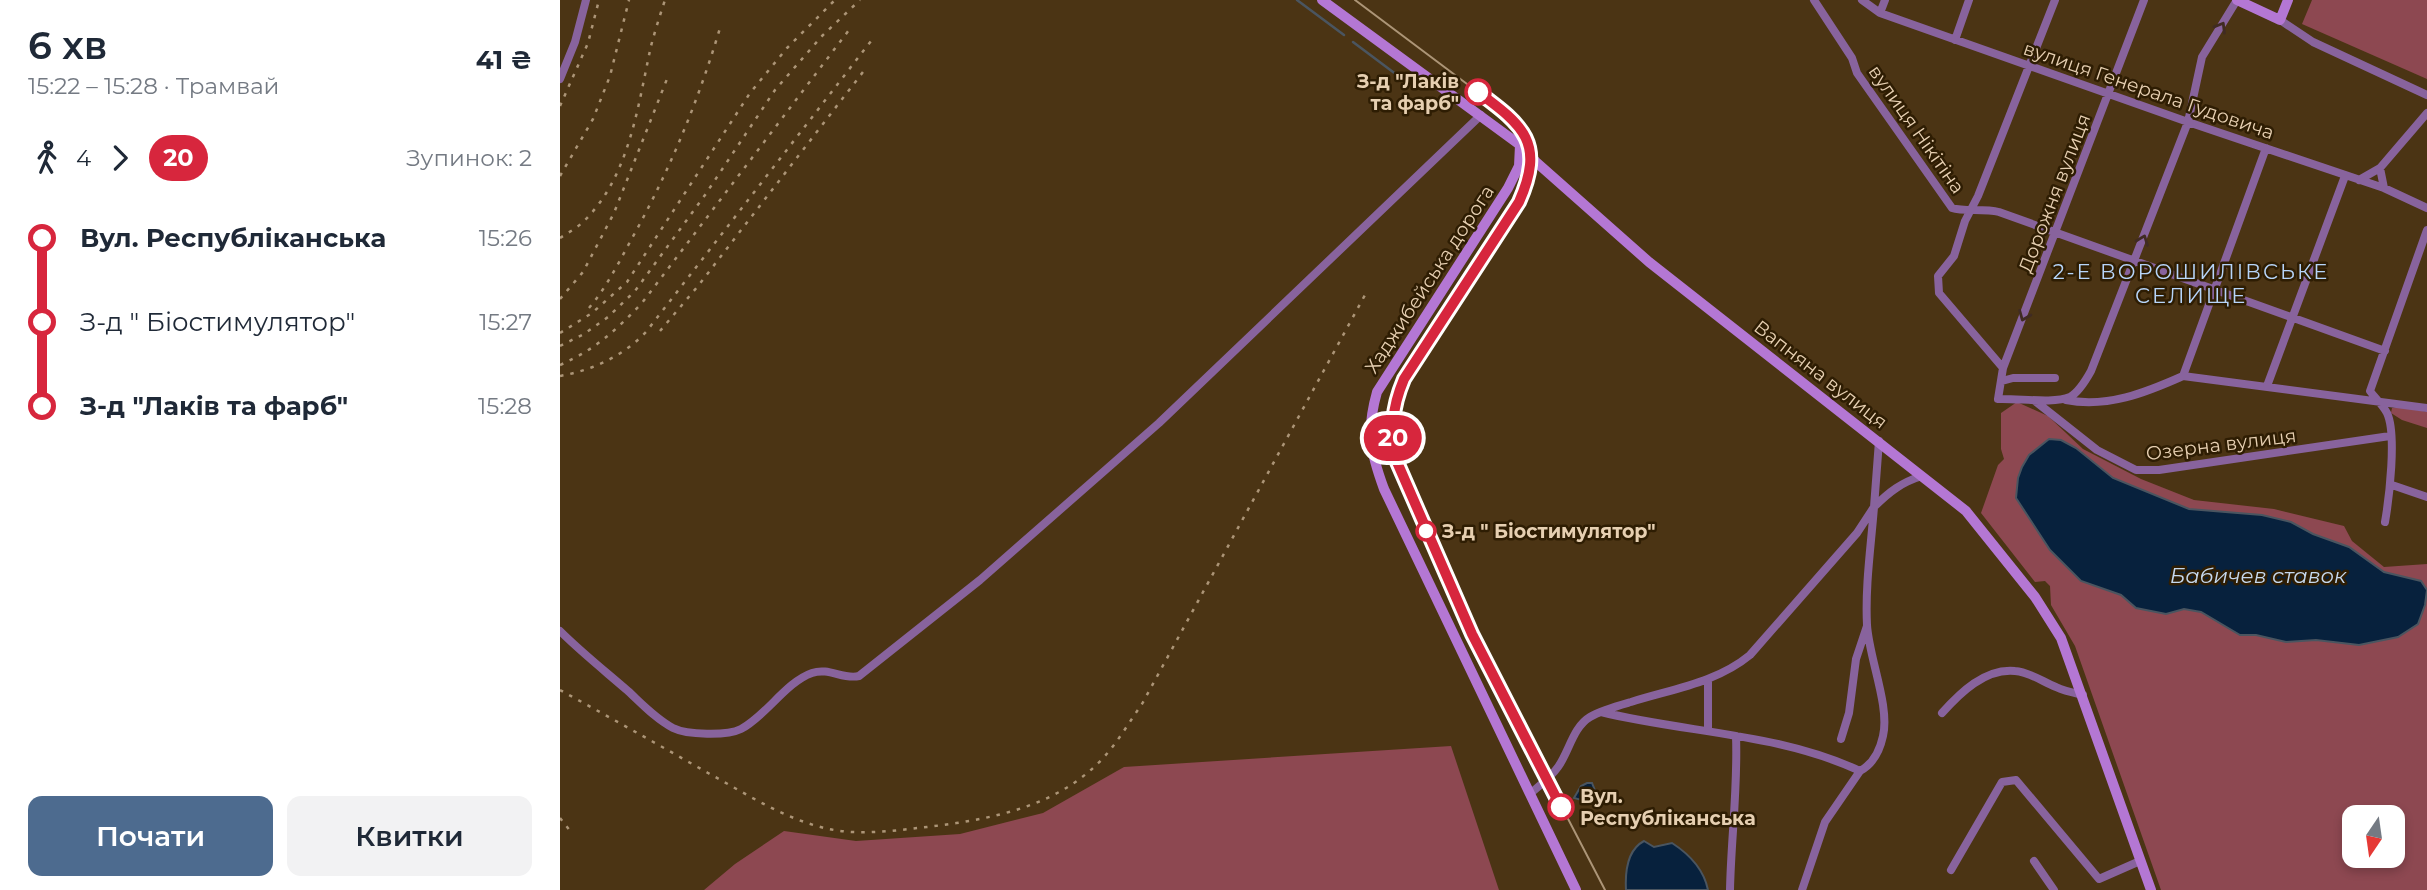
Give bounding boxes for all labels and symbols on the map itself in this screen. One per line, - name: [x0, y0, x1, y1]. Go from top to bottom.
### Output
- one-way arrow: [2212, 21, 2225, 34]
- street label: вулиця Генерала Гудовича: [2020, 37, 2277, 144]
- street label: вулиця Нікітіна: [1864, 61, 1969, 198]
- place label: З-д "Лаків та фарб": [1356, 70, 1459, 115]
- marker: З-д "Лаків та фарб": [1465, 79, 1491, 105]
- street label: Дорожня вулиця: [2014, 111, 2095, 276]
- street label: Хаджибейська дорога: [1360, 181, 1499, 378]
- one-way arrow: [2135, 234, 2149, 246]
- district label: 2-Е ВОРОШИЛІВСЬКЕ СЕЛИЩЕ: [2053, 259, 2329, 308]
- one-way arrow: [2018, 309, 2032, 321]
- street label: Вапняна вулиця: [1750, 315, 1892, 434]
- line badge: 20: [1362, 415, 1424, 461]
- street label: Озерна вулиця: [2145, 424, 2298, 465]
- place label: З-д " Біостимулятор": [1441, 520, 1656, 543]
- marker: З-д " Біостимулятор": [1416, 521, 1436, 541]
- water label: Бабичев ставок: [2170, 563, 2347, 588]
- place label: Вул. Республіканська: [1580, 785, 1756, 830]
- marker: Вул. Республіканська: [1548, 794, 1574, 820]
- north arrow: [2342, 805, 2404, 868]

